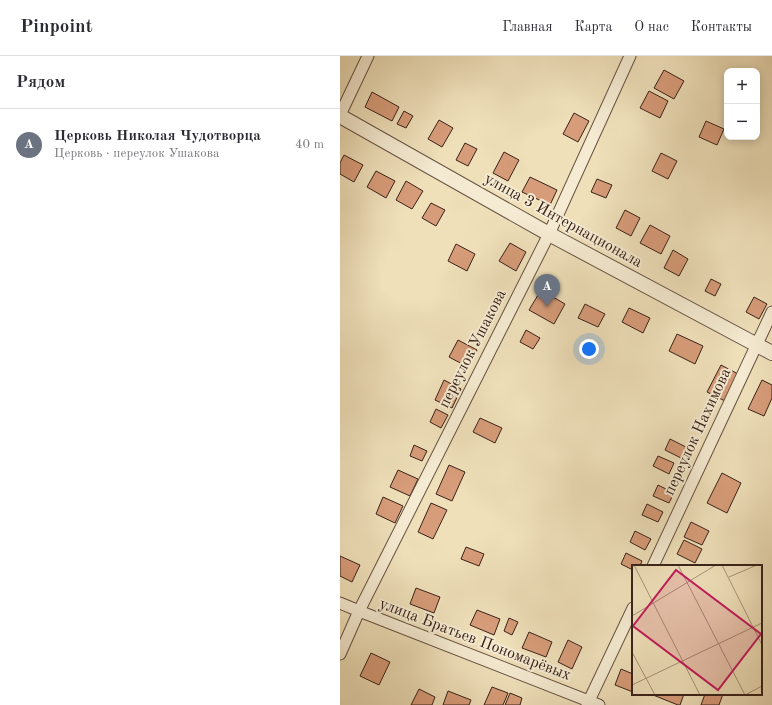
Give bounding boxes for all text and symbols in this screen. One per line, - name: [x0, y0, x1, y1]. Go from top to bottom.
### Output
- text: Pinpoint: [20, 18, 93, 37]
- text: Главная: [502, 20, 552, 34]
- text: Карта: [574, 20, 612, 34]
- text: О нас: [634, 20, 669, 34]
- text: Контакты: [691, 20, 752, 34]
- map controls: [724, 68, 760, 140]
- button: +: [724, 68, 760, 104]
- text: Рядом: [16, 74, 65, 91]
- button: −: [724, 104, 760, 140]
- text: Церковь Николая Чудотворца: [54, 129, 261, 144]
- text: A: [24, 138, 34, 151]
- text: 40 m: [295, 138, 324, 151]
- text: Церковь · переулок Ушакова: [54, 147, 219, 160]
- street label: улица 3 Интернационала: [481, 171, 645, 271]
- pin: A: [534, 274, 560, 307]
- street label: переулок Ушакова: [436, 287, 510, 411]
- your location: [579, 339, 599, 359]
- street label: переулок Нахимова: [662, 366, 734, 498]
- inset map: [632, 565, 762, 695]
- street label: улица Братьев Пономарёвых: [377, 596, 573, 684]

